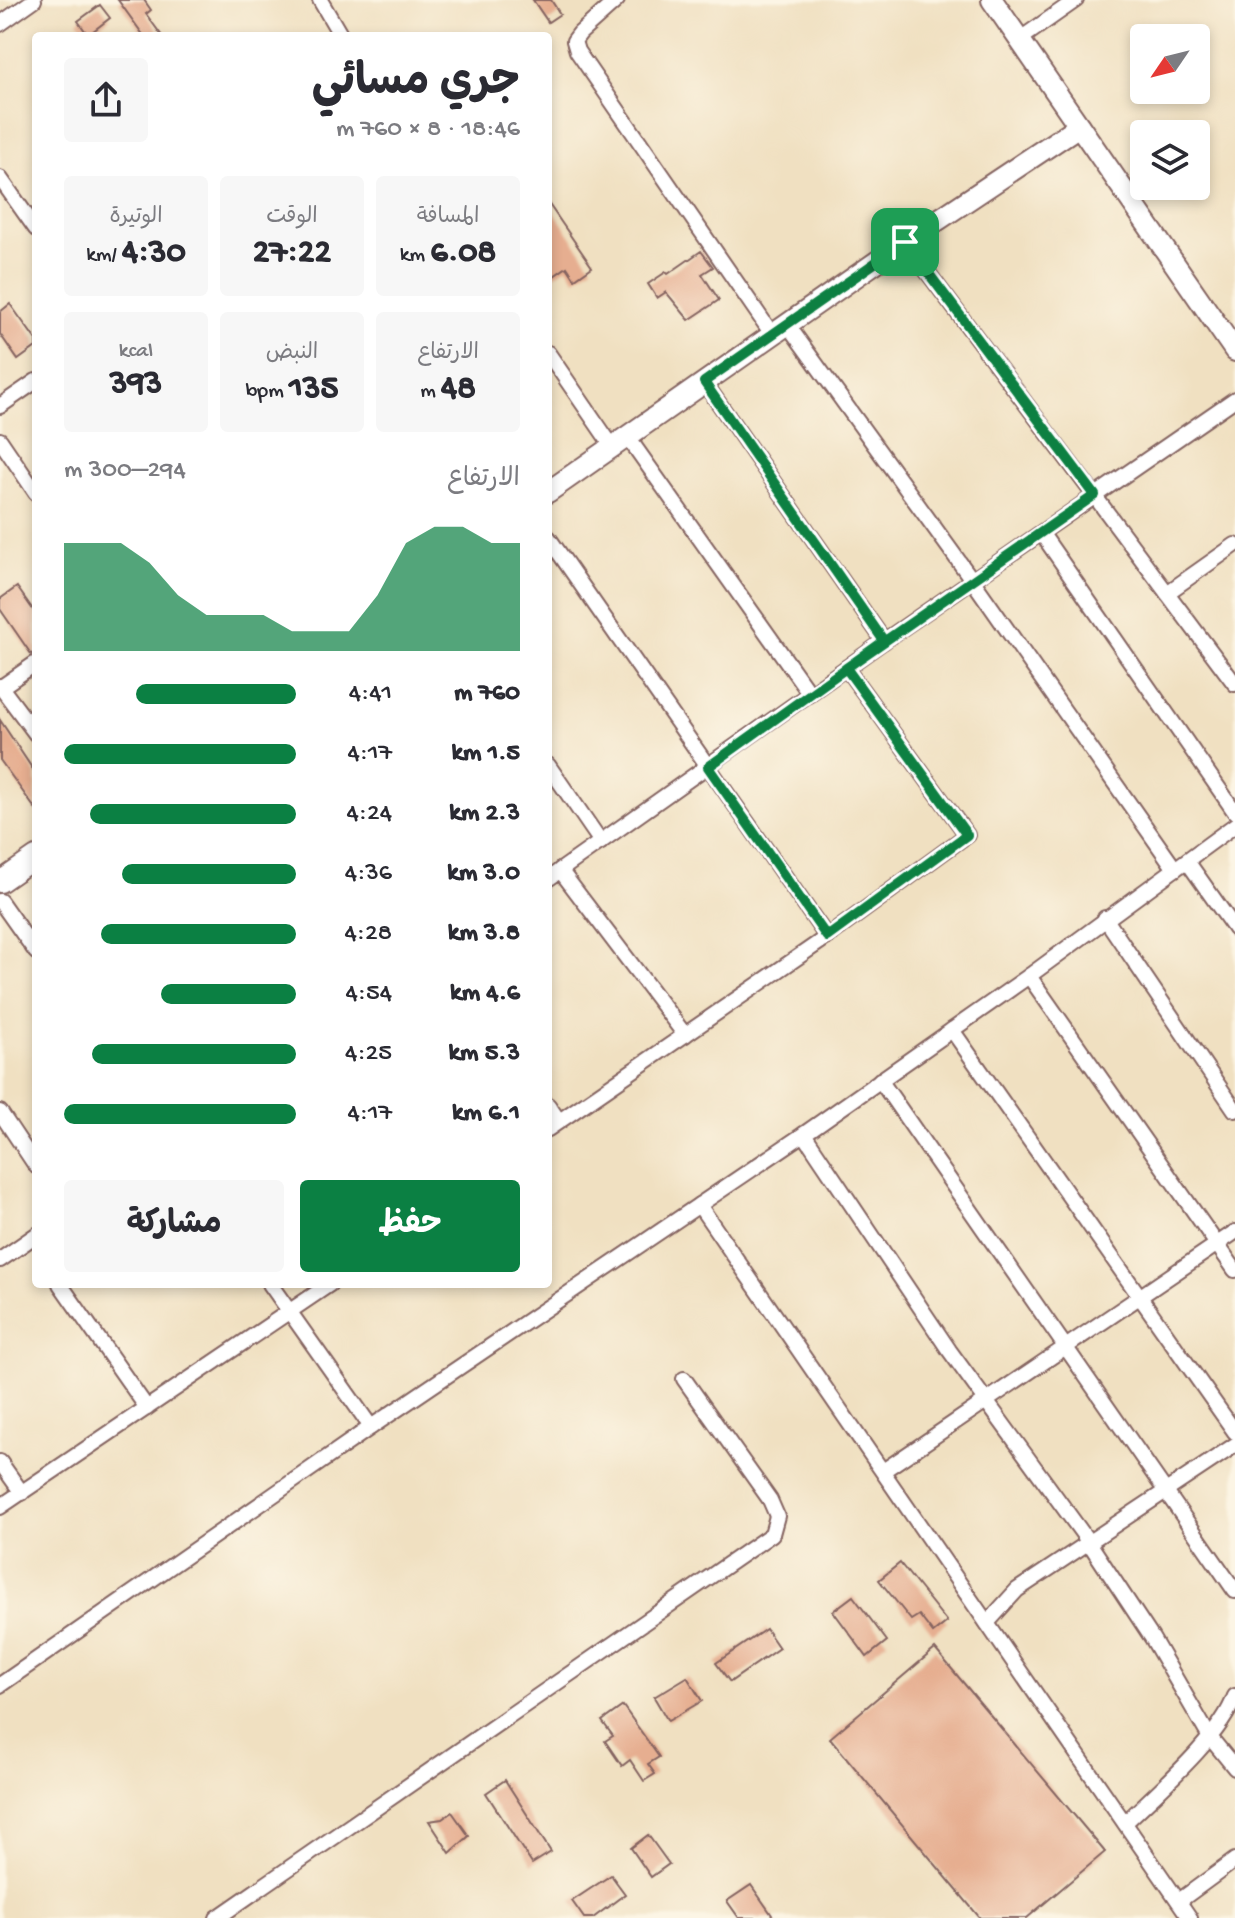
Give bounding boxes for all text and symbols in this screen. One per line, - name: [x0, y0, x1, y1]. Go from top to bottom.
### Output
- north arrow: [1130, 24, 1210, 104]
- map controls: [1130, 24, 1210, 200]
- button: share: [64, 58, 148, 142]
- text: جري مسائي: [312, 59, 520, 111]
- text: 18:46 · 8 × 760 m: [336, 115, 520, 146]
- button: layers: [1130, 120, 1210, 200]
- text: الوتيرة: [109, 205, 163, 231]
- text: الوقت: [266, 205, 318, 231]
- text: المسافة: [417, 205, 479, 231]
- pin: [871, 208, 939, 276]
- icon: arrive: [883, 220, 927, 264]
- text: 4:30: [122, 234, 186, 274]
- text: 27:22: [253, 234, 331, 274]
- text: 6.08: [430, 234, 496, 274]
- text: /km: [86, 243, 122, 269]
- text: km: [400, 243, 430, 269]
- text: kcal: [119, 339, 153, 365]
- text: النبض: [266, 341, 318, 367]
- text: الارتفاع: [417, 341, 479, 367]
- text: 393: [110, 365, 162, 405]
- text: 135: [289, 370, 338, 410]
- text: 48: [441, 370, 476, 410]
- text: bpm: [246, 379, 289, 405]
- text: m: [420, 379, 441, 405]
- text: 294–300 m: [64, 456, 186, 487]
- text: الارتفاع: [447, 465, 520, 496]
- text: 4:41: [349, 679, 392, 710]
- text: 760 m: [454, 679, 520, 710]
- text: 4:17: [348, 739, 392, 770]
- text: 1.5 km: [451, 739, 520, 770]
- text: 4:24: [346, 799, 392, 830]
- text: 2.3 km: [449, 799, 520, 830]
- text: 4:36: [345, 859, 392, 890]
- text: 3.0 km: [447, 859, 520, 890]
- text: 4:28: [345, 919, 392, 950]
- text: 3.8 km: [448, 919, 520, 950]
- text: 4:54: [346, 979, 392, 1010]
- text: 4.6 km: [450, 979, 520, 1010]
- text: 4:25: [345, 1039, 392, 1070]
- text: 5.3 km: [448, 1039, 520, 1070]
- text: 4:17: [348, 1099, 392, 1130]
- text: 6.1 km: [452, 1099, 520, 1130]
- button: مشاركة: [64, 1180, 284, 1272]
- button: حفظ: [300, 1180, 520, 1272]

